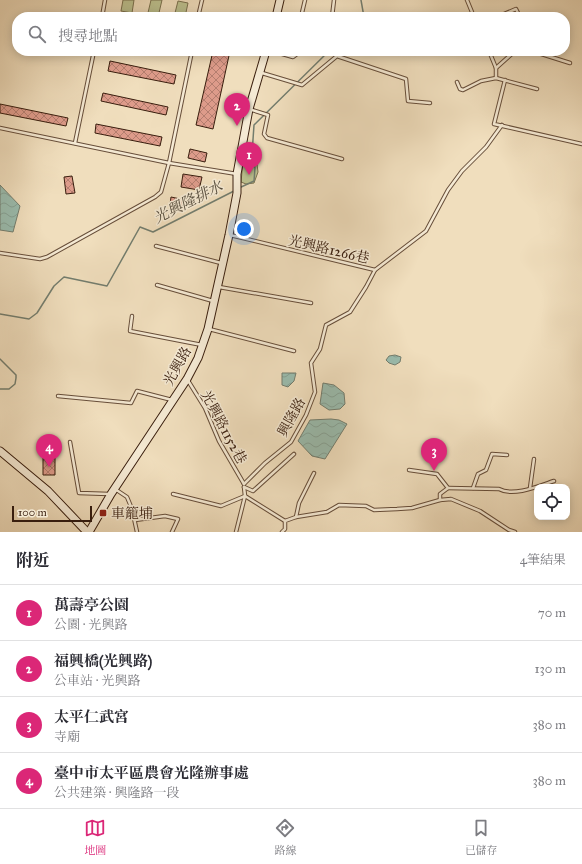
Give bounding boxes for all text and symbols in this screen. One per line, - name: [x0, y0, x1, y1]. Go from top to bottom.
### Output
- search box: [12, 12, 570, 56]
- icon: search: [26, 23, 48, 45]
- text: 搜尋地點: [58, 27, 118, 45]
- pin: 2: [224, 93, 250, 126]
- pin: 1: [236, 142, 262, 175]
- water label: 光興隆排水: [150, 176, 227, 227]
- your location: [234, 219, 254, 239]
- street label: 光興路1266巷: [287, 232, 371, 267]
- street label: 光興路: [160, 344, 195, 389]
- street label: 光興路1152巷: [197, 388, 250, 467]
- street label: 興隆路: [274, 395, 309, 440]
- pin: 4: [36, 434, 62, 467]
- pin: 3: [421, 438, 447, 471]
- map controls: [534, 484, 570, 520]
- button: locate: [534, 484, 570, 520]
- scale bar: [12, 504, 92, 523]
- place label: 車籠埔: [111, 505, 153, 522]
- text: 100 m: [18, 506, 47, 519]
- marker: 車籠埔: [98, 508, 108, 518]
- text: 附近: [16, 550, 50, 571]
- text: 4筆結果: [520, 552, 566, 568]
- text: 萬壽亭公園: [54, 596, 129, 614]
- text: 1: [26, 605, 32, 621]
- text: 70 m: [538, 605, 566, 621]
- text: 公園 · 光興路: [54, 617, 127, 633]
- text: 福興橋(光興路): [54, 652, 152, 670]
- text: 2: [26, 661, 32, 677]
- text: 130 m: [534, 661, 566, 677]
- text: 公車站 · 光興路: [54, 673, 140, 689]
- text: 太平仁武宮: [54, 708, 129, 726]
- text: 3: [26, 717, 32, 733]
- text: 380 m: [533, 717, 566, 733]
- text: 寺廟: [54, 729, 80, 745]
- text: 臺中市太平區農會光隆辦事處: [54, 764, 249, 782]
- text: 4: [25, 773, 33, 789]
- text: 380 m: [533, 773, 566, 789]
- text: 公共建築 · 興隆路一段: [54, 785, 179, 801]
- tab: 地圖: [84, 817, 106, 857]
- tab: 路線: [274, 817, 296, 857]
- tab: 已儲存: [465, 817, 498, 857]

